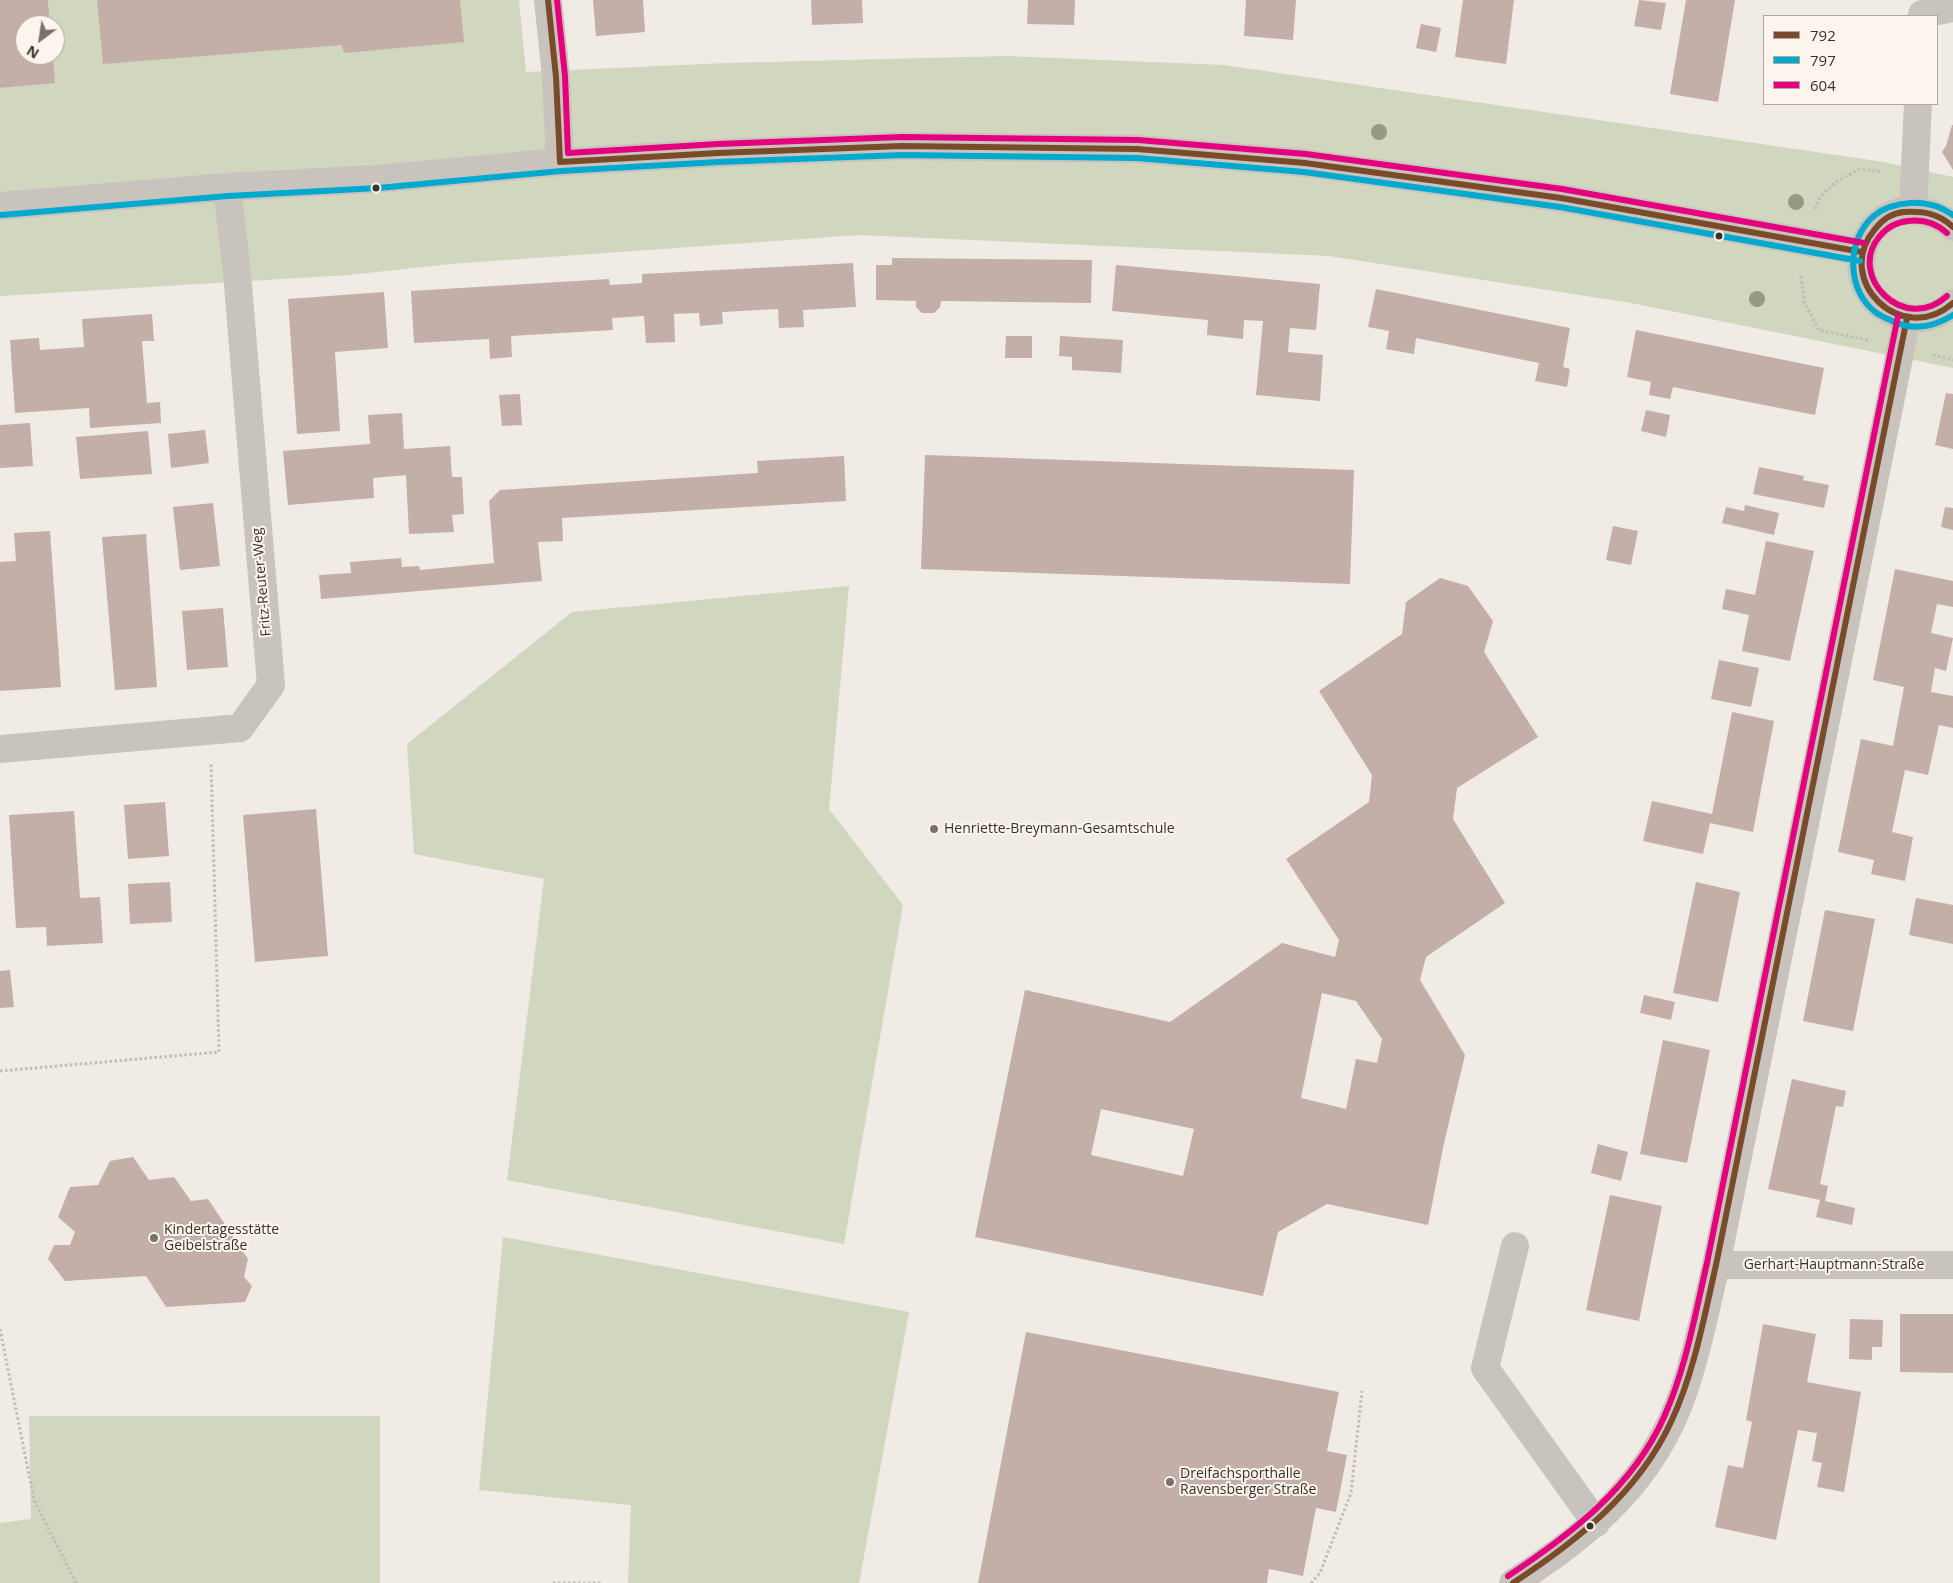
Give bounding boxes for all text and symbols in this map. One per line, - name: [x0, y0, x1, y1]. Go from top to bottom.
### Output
- north arrow: [15, 15, 65, 65]
- legend: [1763, 15, 1938, 105]
- text: 792: [1810, 25, 1836, 45]
- text: N: [23, 41, 42, 64]
- text: 797: [1810, 50, 1836, 70]
- text: 604: [1810, 75, 1836, 95]
- unlabelled marker: [371, 183, 381, 193]
- unlabelled marker: [1714, 231, 1724, 241]
- street label: Fritz-Reuter-Weg: [249, 527, 275, 637]
- place label: Henriette-Breymann-Gesamtschule: [944, 821, 1175, 837]
- marker: Henriette-Breymann-Gesamtschule: [928, 823, 940, 835]
- place label: Kindertagesstätte Geibelstraße: [164, 1222, 279, 1254]
- marker: Kindertagesstätte Geibelstraße: [148, 1232, 160, 1244]
- street label: Gerhart-Hauptmann-Straße: [1744, 1257, 1924, 1273]
- place label: Dreifachsporthalle Ravensberger Straße: [1180, 1466, 1316, 1498]
- marker: Dreifachsporthalle Ravensberger Straße: [1164, 1476, 1176, 1488]
- unlabelled marker: [1585, 1521, 1595, 1531]

